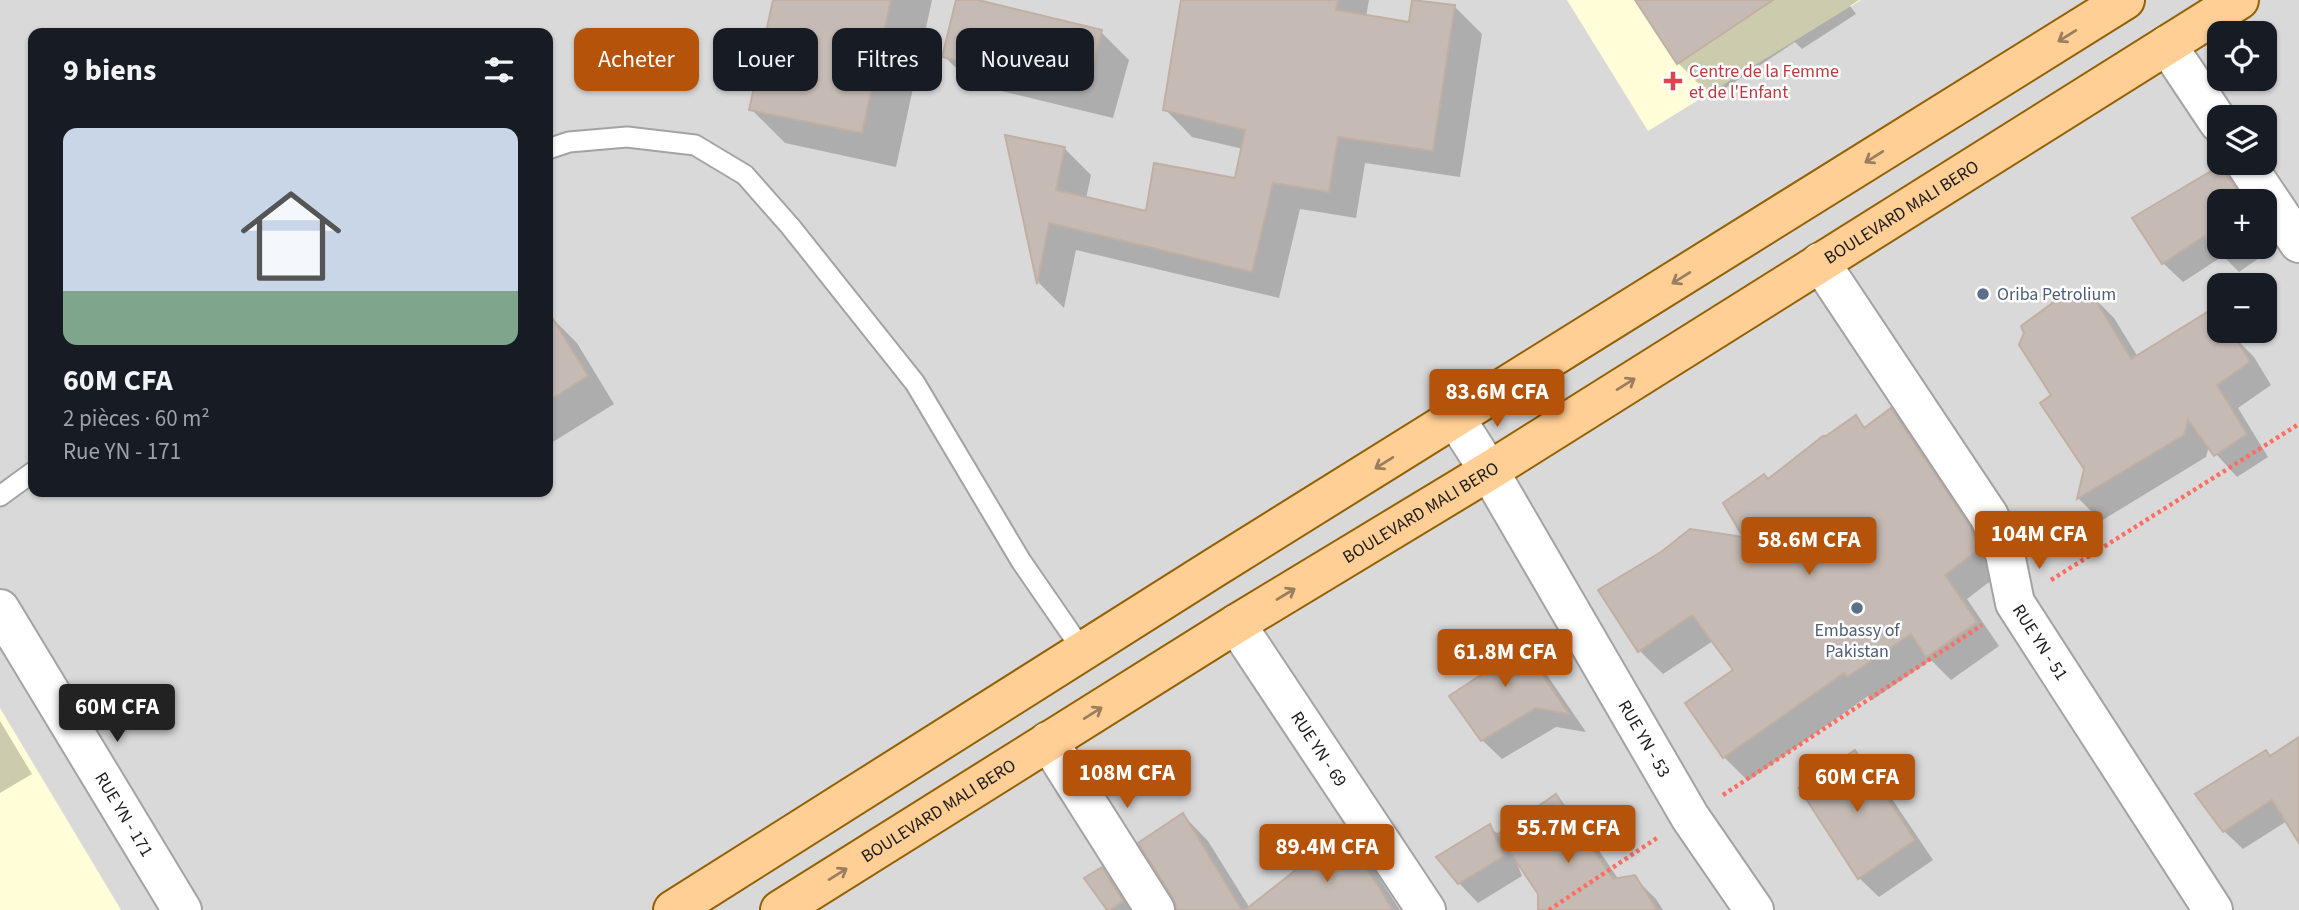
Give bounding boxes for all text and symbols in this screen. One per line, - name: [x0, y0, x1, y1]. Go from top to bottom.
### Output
- map controls: [2207, 21, 2277, 343]
- button: locate: [2207, 21, 2277, 91]
- chip: Acheter: [574, 28, 699, 91]
- chip: Louer: [713, 28, 818, 91]
- chip: Filtres: [832, 28, 942, 91]
- chip: Nouveau: [956, 28, 1094, 91]
- one-way arrow: [2057, 30, 2077, 44]
- text: 9 biens: [63, 49, 156, 92]
- icon: filters: [480, 51, 518, 89]
- place label: Centre de la Femme et de l'Enfant: [1689, 59, 1839, 105]
- marker: Centre de la Femme et de l'Enfant: [1663, 71, 1683, 91]
- button: layers: [2207, 105, 2277, 175]
- one-way arrow: [1865, 150, 1884, 165]
- street label: BOULEVARD MALI BERO: [1819, 154, 1984, 270]
- icon: home: [228, 173, 354, 299]
- button: +: [2207, 189, 2277, 259]
- one-way arrow: [1672, 272, 1692, 286]
- button: −: [2207, 273, 2277, 343]
- place label: Oriba Petrolium: [1997, 282, 2116, 307]
- marker: Oriba Petrolium: [1975, 286, 1991, 302]
- text: 60M CFA: [63, 359, 173, 402]
- pin: 83.6M CFA: [1417, 370, 1577, 429]
- text: 83.6M CFA: [1445, 375, 1549, 408]
- one-way arrow: [1616, 377, 1636, 391]
- text: 2 pièces · 60 m²: [63, 402, 210, 435]
- text: Rue YN - 171: [63, 435, 181, 468]
- street label: BOULEVARD MALI BERO: [1338, 455, 1504, 569]
- one-way arrow: [1375, 455, 1394, 470]
- pin: 104M CFA: [1967, 512, 2111, 571]
- text: 104M CFA: [1991, 517, 2087, 550]
- pin: 58.6M CFA: [1729, 518, 1889, 577]
- text: 58.6M CFA: [1757, 523, 1861, 556]
- one-way arrow: [1276, 586, 1296, 600]
- street label: RUE YN - 51: [2006, 599, 2074, 685]
- marker: Embassy of Pakistan: [1849, 600, 1865, 616]
- place label: Embassy of Pakistan: [1814, 618, 1900, 664]
- pin: 61.8M CFA: [1425, 630, 1585, 689]
- text: 61.8M CFA: [1453, 635, 1557, 668]
- pin: 60M CFA: [52, 684, 182, 744]
- text: 60M CFA: [75, 690, 159, 723]
- street label: RUE YN - 53: [1612, 695, 1677, 782]
- one-way arrow: [1082, 706, 1102, 720]
- street label: RUE YN - 69: [1285, 706, 1353, 792]
- pin: 108M CFA: [1055, 750, 1199, 810]
- street label: BOULEVARD MALI BERO: [856, 753, 1021, 869]
- pin: 60M CFA: [1792, 754, 1922, 814]
- text: 108M CFA: [1079, 756, 1175, 789]
- text: 60M CFA: [1815, 760, 1899, 793]
- street label: RUE YN - 171: [89, 767, 159, 861]
- pin: 55.7M CFA: [1488, 806, 1648, 865]
- text: 55.7M CFA: [1516, 811, 1620, 844]
- pin: 89.4M CFA: [1247, 824, 1407, 884]
- text: 89.4M CFA: [1275, 830, 1379, 863]
- one-way arrow: [828, 866, 847, 881]

